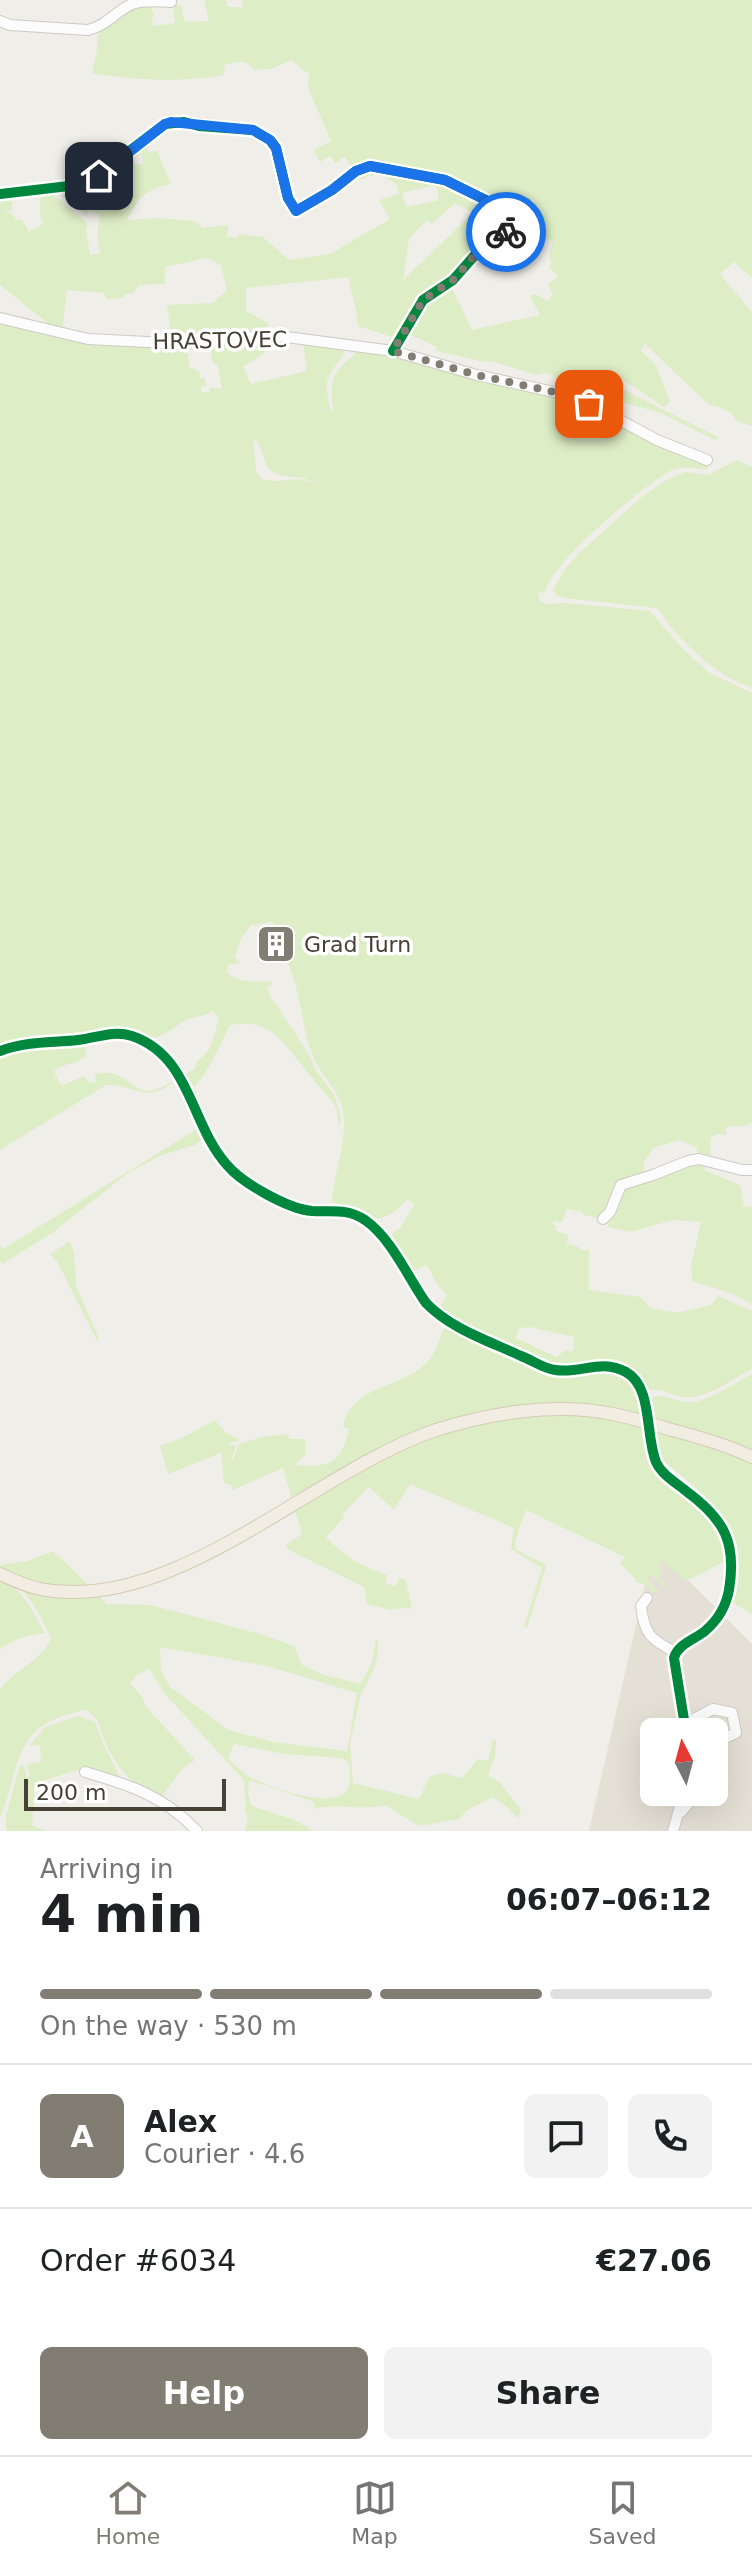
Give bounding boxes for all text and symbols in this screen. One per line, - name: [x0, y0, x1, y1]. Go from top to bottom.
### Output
- pin: [65, 142, 133, 210]
- icon: home: [77, 154, 121, 198]
- courier: [466, 192, 546, 272]
- icon: bike: [484, 210, 528, 254]
- street label: HRASTOVEC: [152, 327, 288, 354]
- pin: [555, 370, 623, 438]
- icon: bag: [567, 382, 611, 426]
- building icon: Grad Turn: [255, 923, 297, 965]
- place label: Grad Turn: [304, 932, 411, 957]
- north arrow: [640, 1718, 728, 1806]
- map controls: [640, 1718, 728, 1806]
- scale bar: [24, 1775, 226, 1811]
- text: 200 m: [36, 1780, 106, 1805]
- text: Arriving in: [40, 1854, 174, 1884]
- text: 06:07–06:12: [506, 1882, 712, 1917]
- text: 4 min: [40, 1884, 203, 1944]
- text: On the way · 530 m: [40, 2011, 297, 2041]
- button: chat: [524, 2094, 608, 2178]
- button: phone: [628, 2094, 712, 2178]
- text: Alex: [144, 2104, 217, 2139]
- text: A: [70, 2119, 94, 2154]
- text: Courier · 4.6: [144, 2139, 305, 2169]
- text: Order #6034: [40, 2243, 236, 2278]
- text: €27.06: [596, 2243, 712, 2278]
- button: Help: [40, 2347, 368, 2439]
- button: Share: [384, 2347, 712, 2439]
- tab: Home: [95, 2476, 160, 2549]
- tab: Map: [351, 2476, 398, 2549]
- tab: Saved: [589, 2476, 657, 2549]

